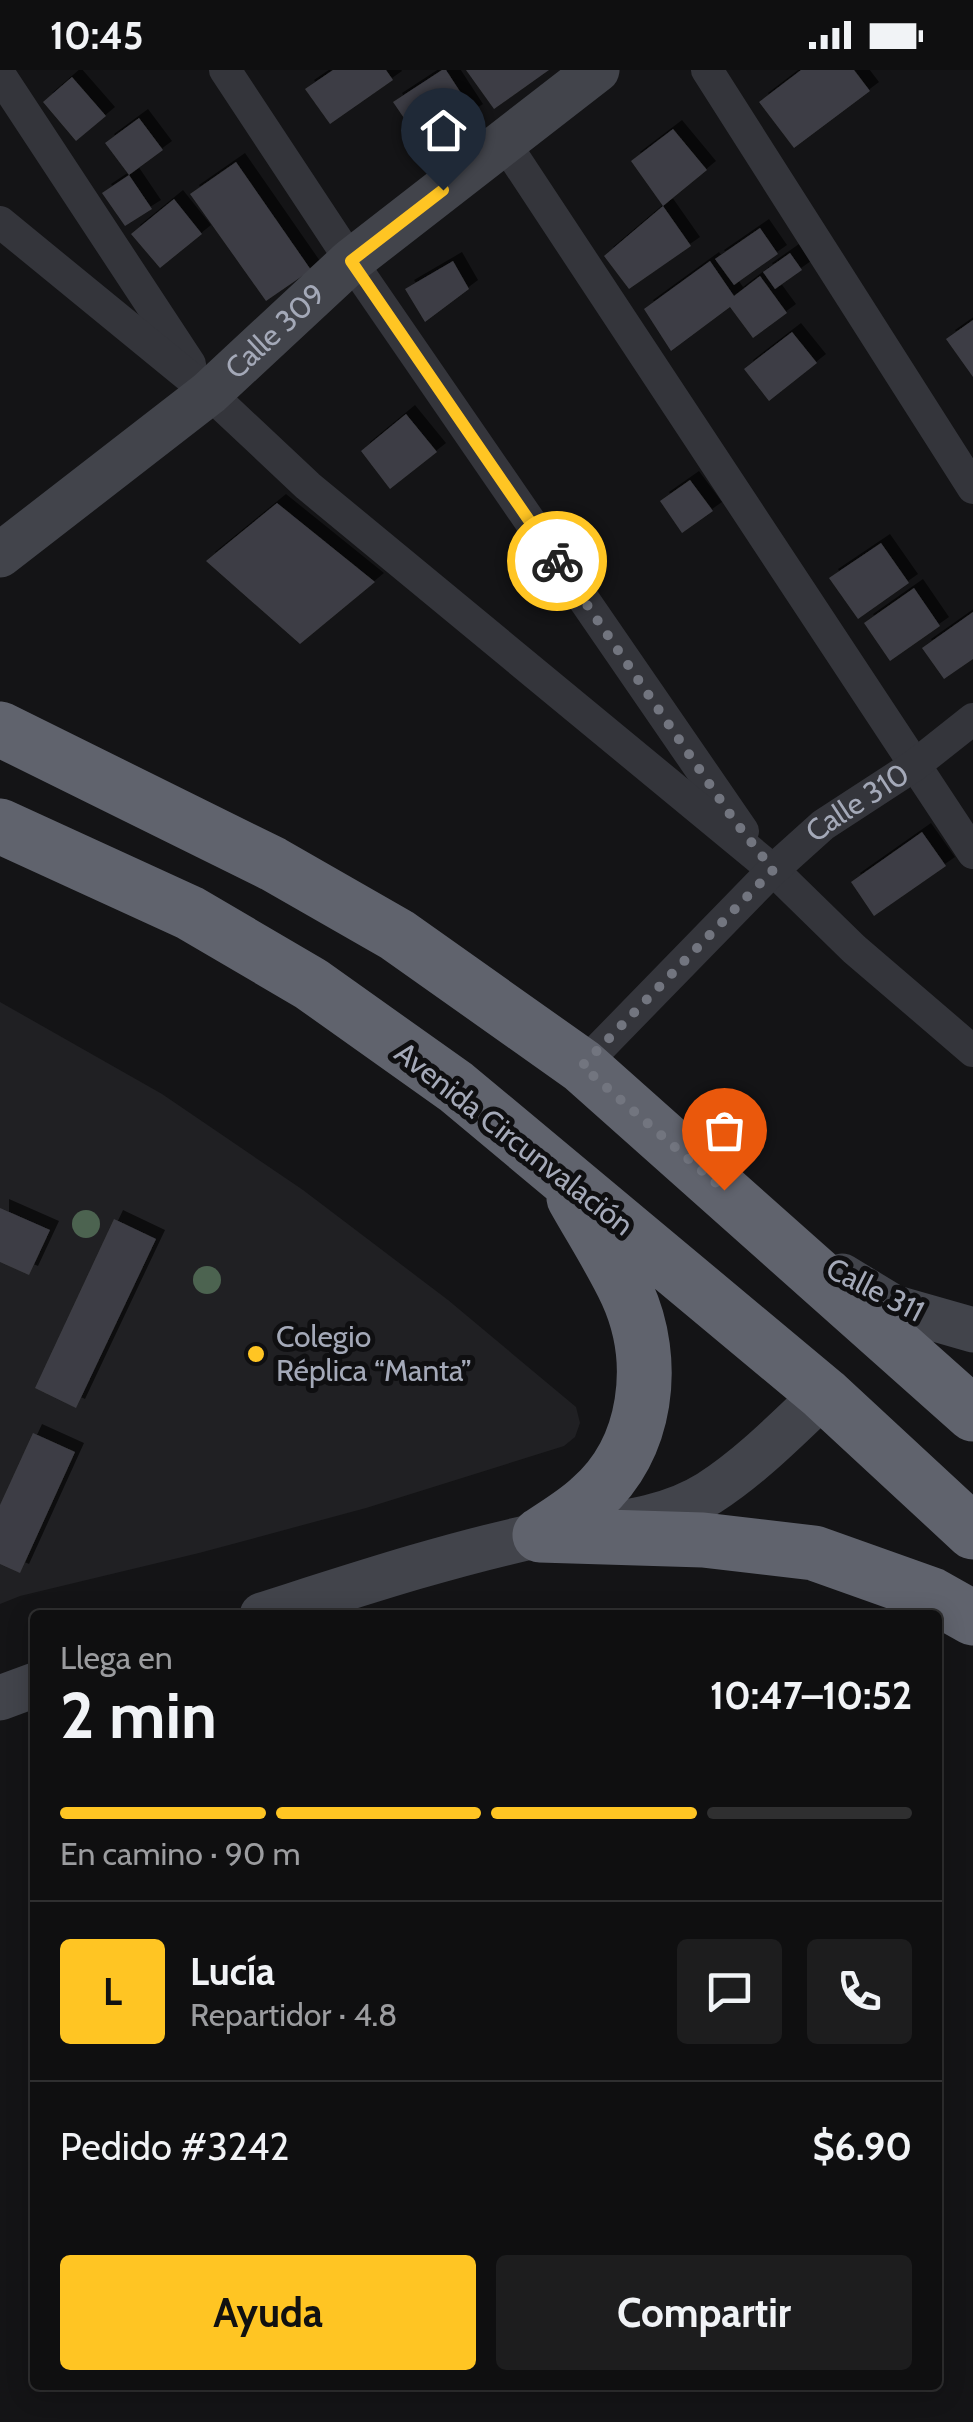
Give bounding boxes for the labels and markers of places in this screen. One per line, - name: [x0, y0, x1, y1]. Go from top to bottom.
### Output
- pin: [401, 88, 486, 191]
- pin: [682, 1088, 767, 1191]
- place label: Colegio Réplica “Manta”: [276, 1318, 472, 1389]
- marker: Colegio Réplica “Manta”: [245, 1343, 267, 1365]

